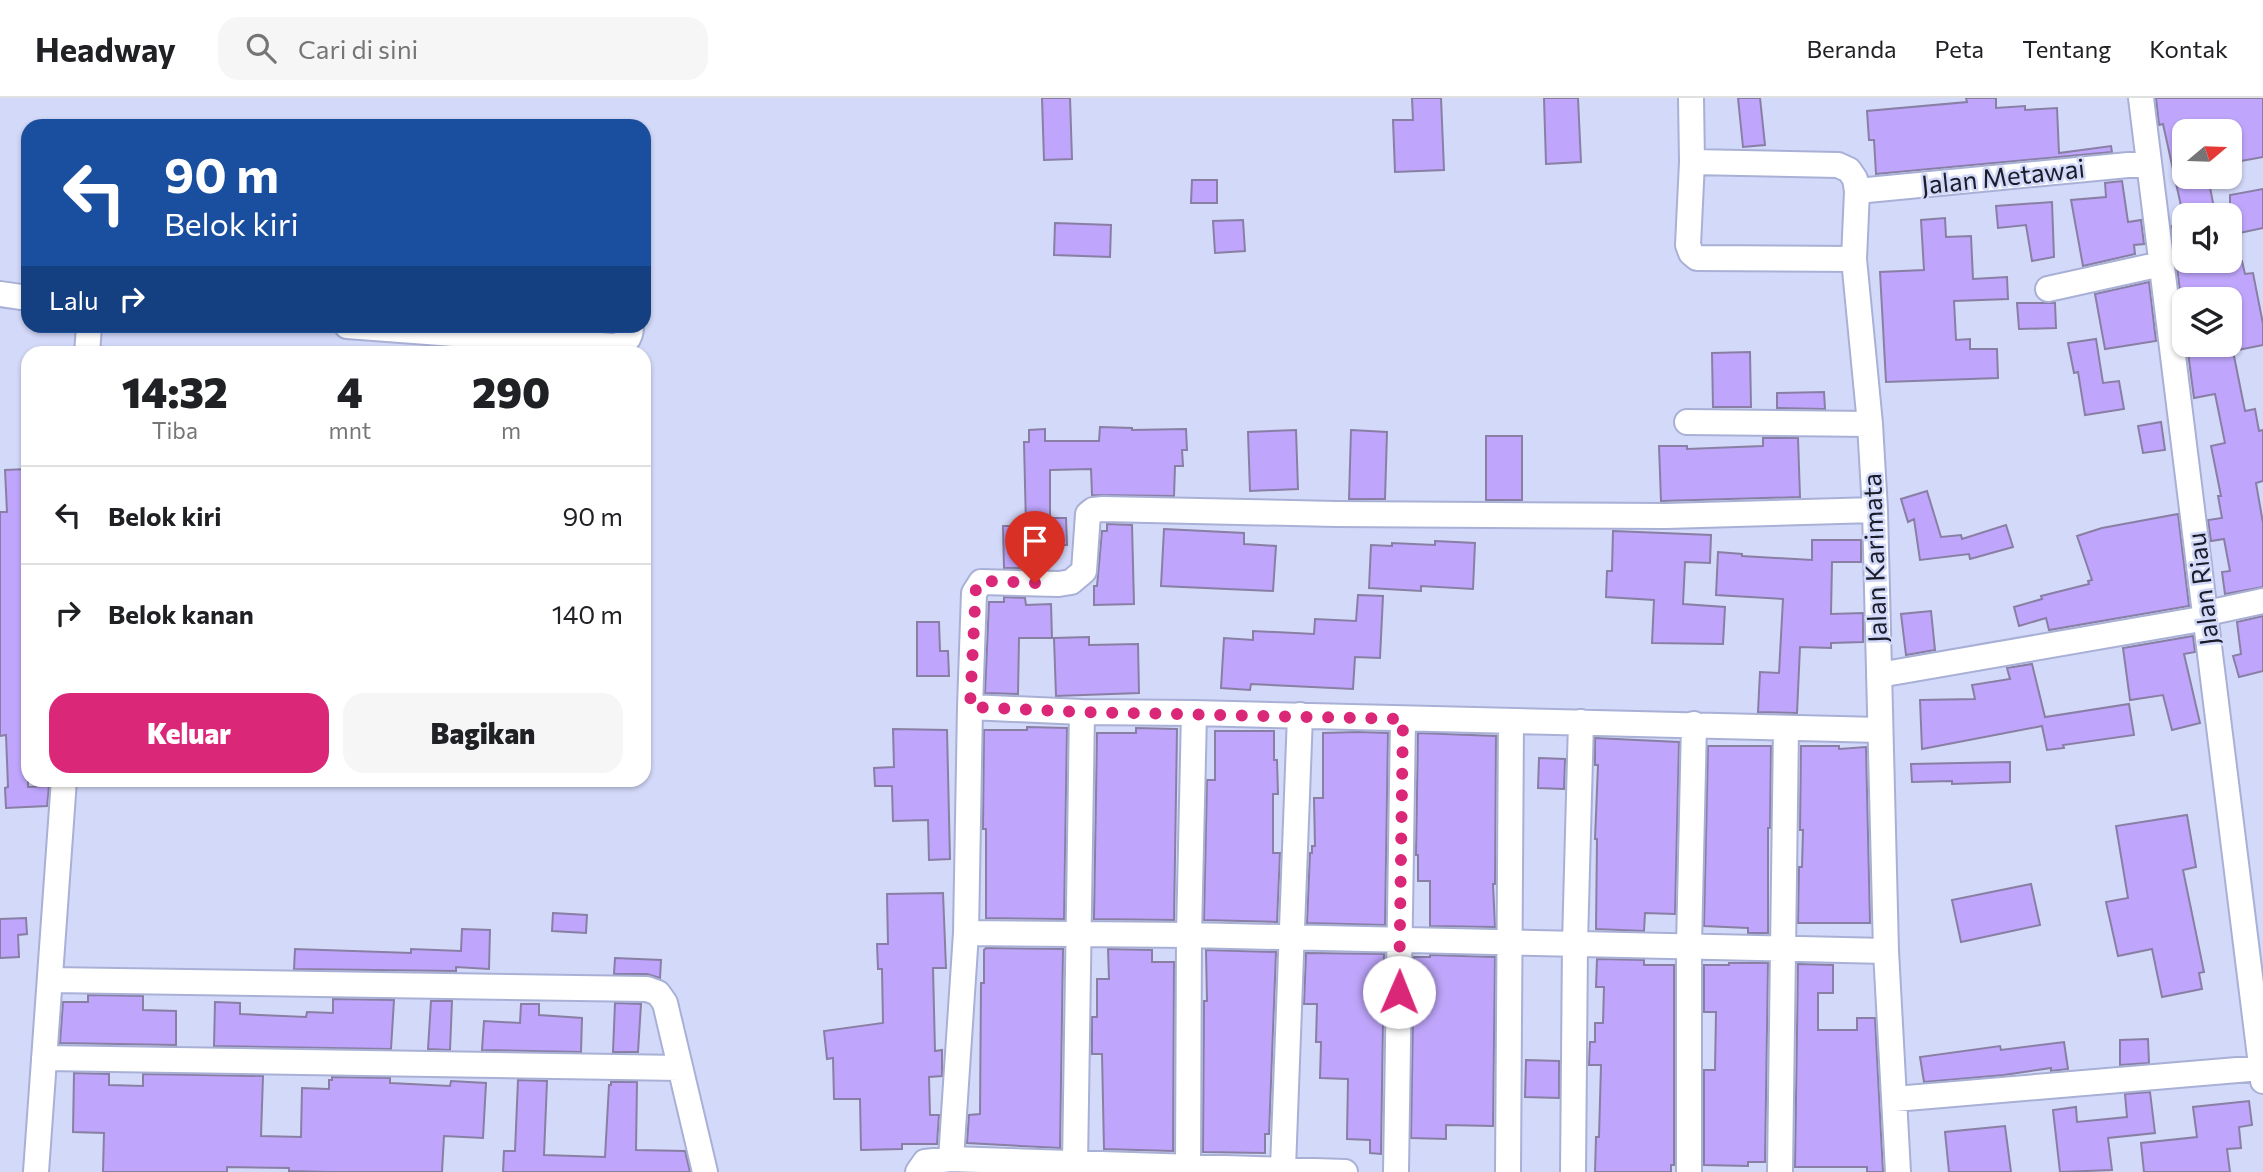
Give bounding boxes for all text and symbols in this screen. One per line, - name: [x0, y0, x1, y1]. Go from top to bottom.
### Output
- search box: [218, 17, 708, 80]
- text: Headway: [35, 28, 176, 69]
- icon: search: [242, 29, 280, 67]
- text: Cari di sini: [298, 33, 418, 64]
- text: Beranda: [1806, 34, 1897, 63]
- text: Peta: [1935, 34, 1984, 63]
- text: Tentang: [2022, 34, 2111, 63]
- text: Kontak: [2149, 34, 2228, 63]
- north arrow: [2172, 119, 2242, 189]
- map controls: [2172, 119, 2242, 357]
- text: 90 m: [164, 143, 279, 203]
- icon: left: [49, 147, 140, 238]
- street label: Jalan Metawai: [1919, 152, 2086, 200]
- text: Belok kiri: [164, 203, 299, 243]
- button: sound: [2172, 203, 2242, 273]
- icon: right: [113, 280, 151, 318]
- text: Lalu: [49, 284, 99, 315]
- button: layers: [2172, 287, 2242, 357]
- text: 14:32: [122, 365, 228, 417]
- text: 4: [337, 365, 363, 417]
- text: 290: [472, 365, 550, 417]
- text: Tiba: [152, 416, 198, 444]
- text: mnt: [329, 416, 371, 444]
- text: m: [501, 416, 521, 444]
- street label: Jalan Karimata: [1855, 473, 1892, 643]
- icon: left: [49, 496, 87, 534]
- text: Belok kiri: [108, 500, 222, 531]
- text: 90 m: [563, 500, 623, 531]
- pin: [1005, 511, 1065, 583]
- icon: arrive: [1016, 522, 1054, 560]
- street label: Jalan Riau: [2179, 531, 2224, 647]
- icon: right: [49, 594, 87, 632]
- text: Belok kanan: [108, 598, 254, 629]
- text: 140 m: [552, 598, 623, 629]
- button: Keluar: [49, 693, 329, 773]
- button: Bagikan: [343, 693, 623, 773]
- position arrow: [1362, 955, 1436, 1029]

